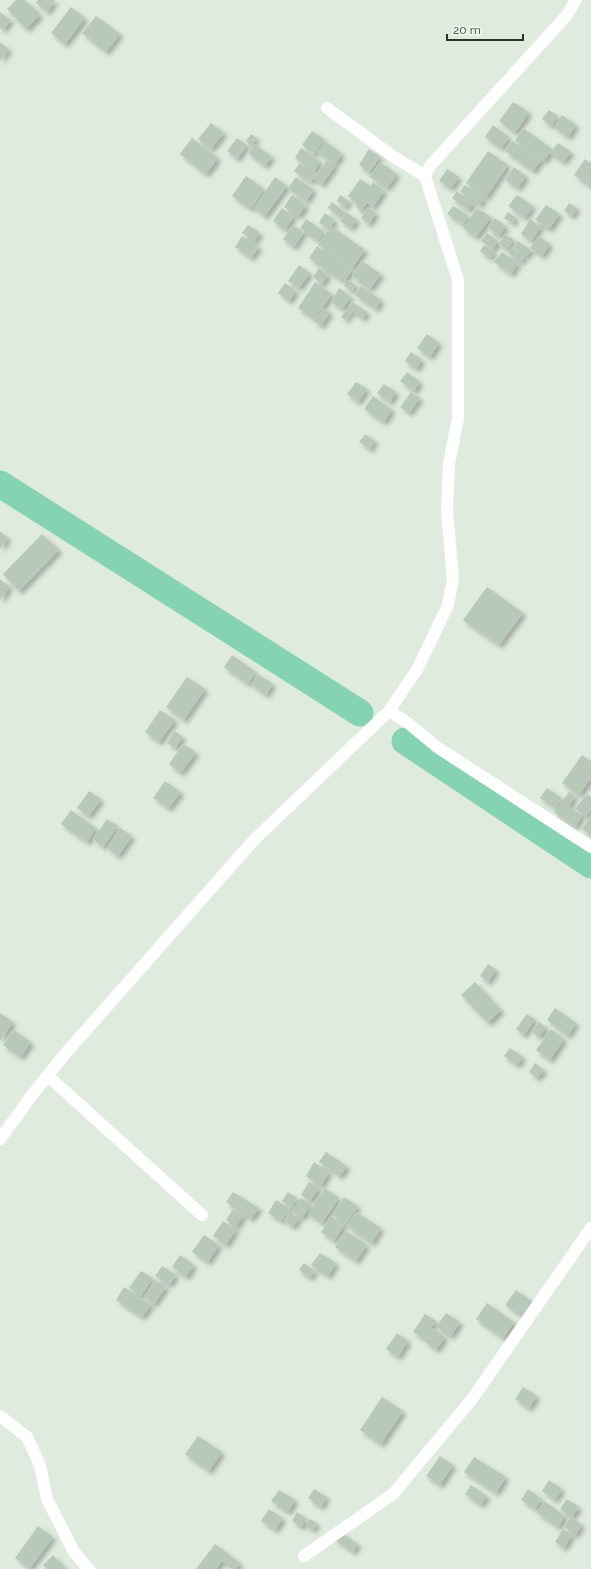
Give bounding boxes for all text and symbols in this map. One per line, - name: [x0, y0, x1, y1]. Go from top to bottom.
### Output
- scale bar: [447, 16, 523, 42]
- text: 20 m: [453, 23, 481, 37]

